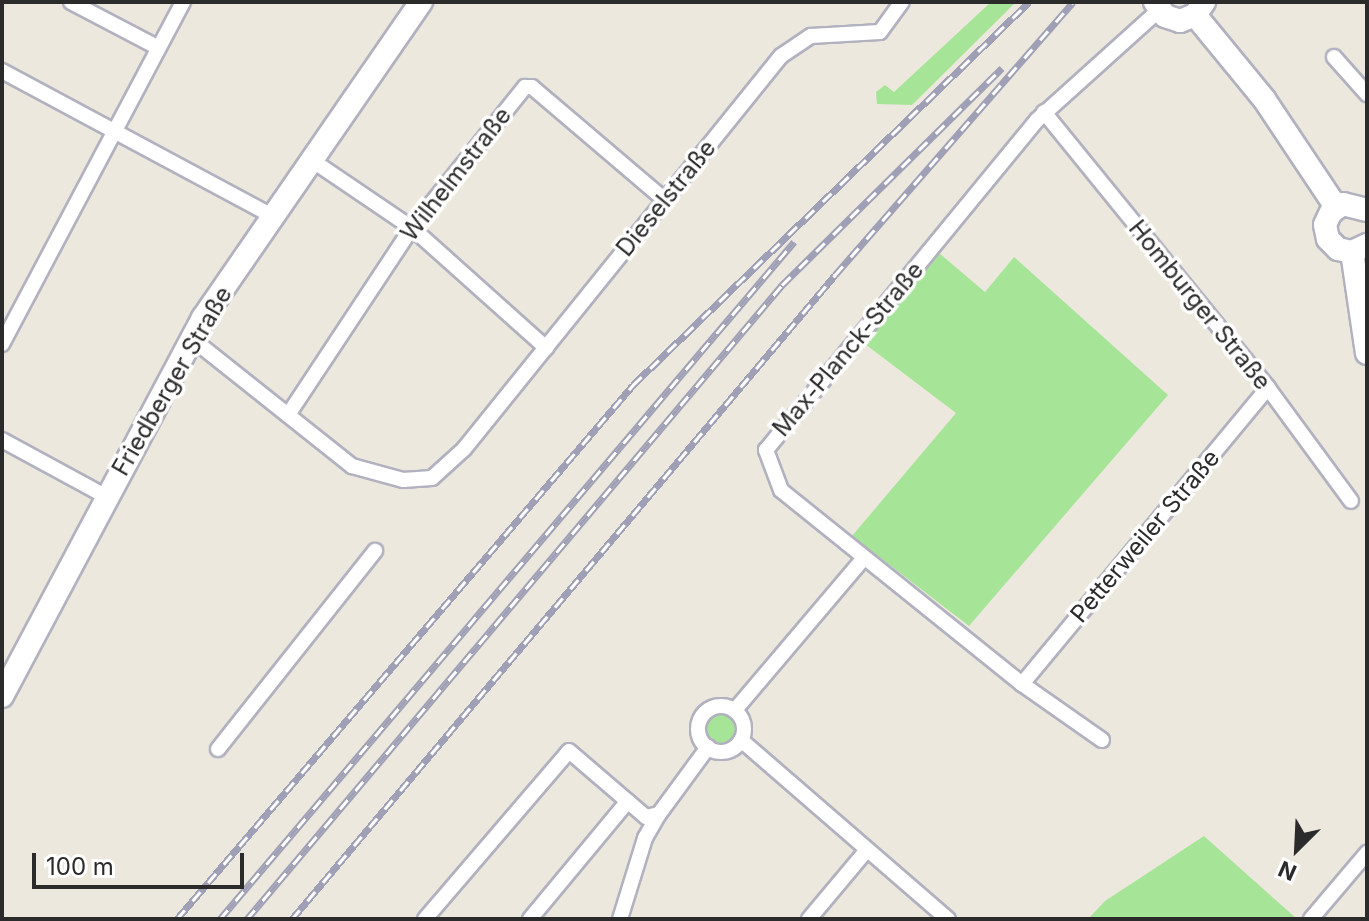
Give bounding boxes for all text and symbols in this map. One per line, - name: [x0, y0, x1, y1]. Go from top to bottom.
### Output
- street label: Wilhelmstraße: [395, 101, 517, 247]
- street label: Dieselstraße: [610, 134, 722, 262]
- street label: Homburger Straße: [1123, 214, 1277, 396]
- street label: Max-Planck-Straße: [767, 256, 929, 442]
- street label: Friedberger Straße: [106, 281, 238, 481]
- street label: Petterweiler Straße: [1064, 444, 1226, 628]
- north arrow: [1257, 809, 1337, 889]
- scale bar: [36, 837, 248, 887]
- text: 100 m: [46, 852, 114, 881]
- text: N: [1274, 856, 1300, 886]

